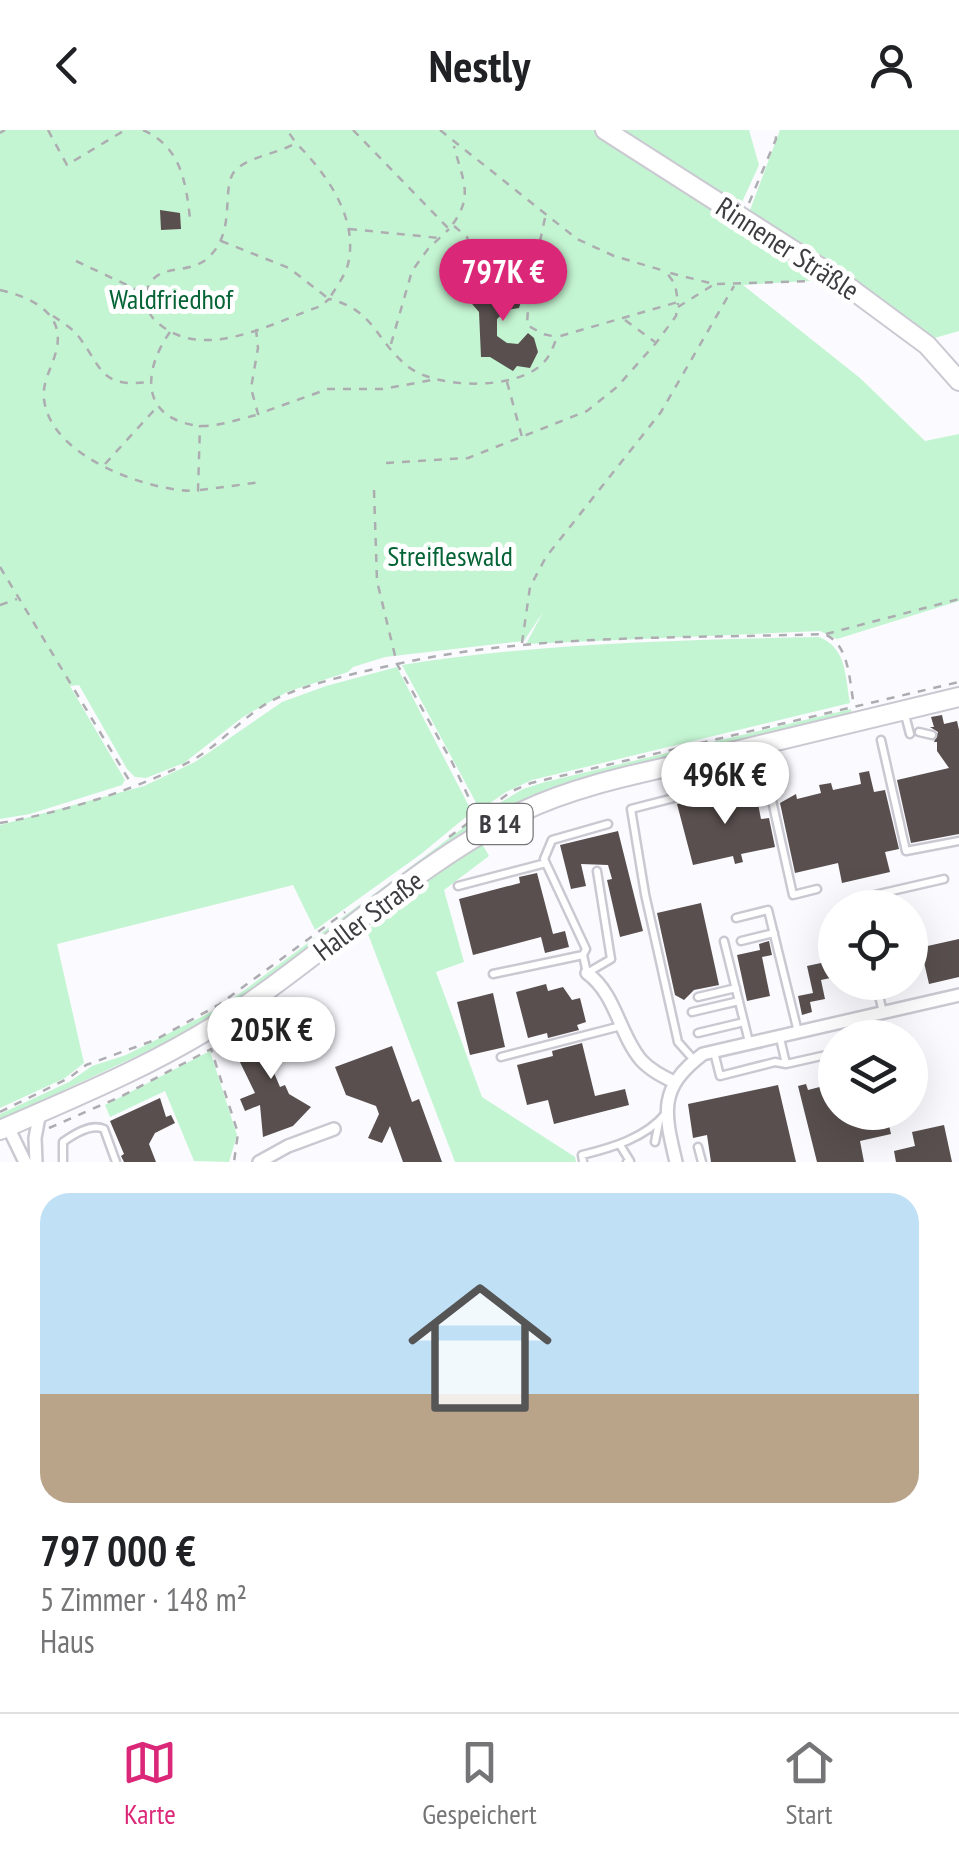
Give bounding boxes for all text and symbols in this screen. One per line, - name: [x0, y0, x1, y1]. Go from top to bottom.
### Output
- text: Nestly: [429, 36, 530, 94]
- icon: back: [40, 38, 95, 93]
- icon: person: [864, 38, 919, 93]
- street label: Rinnener Sträßle: [709, 188, 867, 308]
- pin: 797K €: [422, 239, 584, 324]
- text: 797K €: [461, 250, 545, 292]
- park label: Waldfriedhof: [109, 280, 235, 317]
- park label: Streifleswald: [387, 537, 513, 574]
- pin: 496K €: [644, 742, 806, 827]
- text: 496K €: [683, 753, 767, 795]
- road number: B 14: [468, 804, 532, 844]
- street label: Haller Straße: [306, 862, 430, 968]
- map controls: [818, 890, 928, 1130]
- button: locate: [818, 890, 928, 1000]
- pin: 205K €: [190, 997, 352, 1082]
- text: 205K €: [229, 1008, 313, 1050]
- button: layers: [818, 1020, 928, 1130]
- icon: home: [390, 1258, 570, 1438]
- text: 797 000 €: [40, 1523, 196, 1578]
- text: 5 Zimmer · 148 m²: [40, 1578, 247, 1620]
- text: Haus: [40, 1620, 95, 1662]
- tab: Karte: [122, 1735, 177, 1832]
- tab: Gespeichert: [422, 1735, 537, 1832]
- tab: Start: [782, 1735, 837, 1832]

